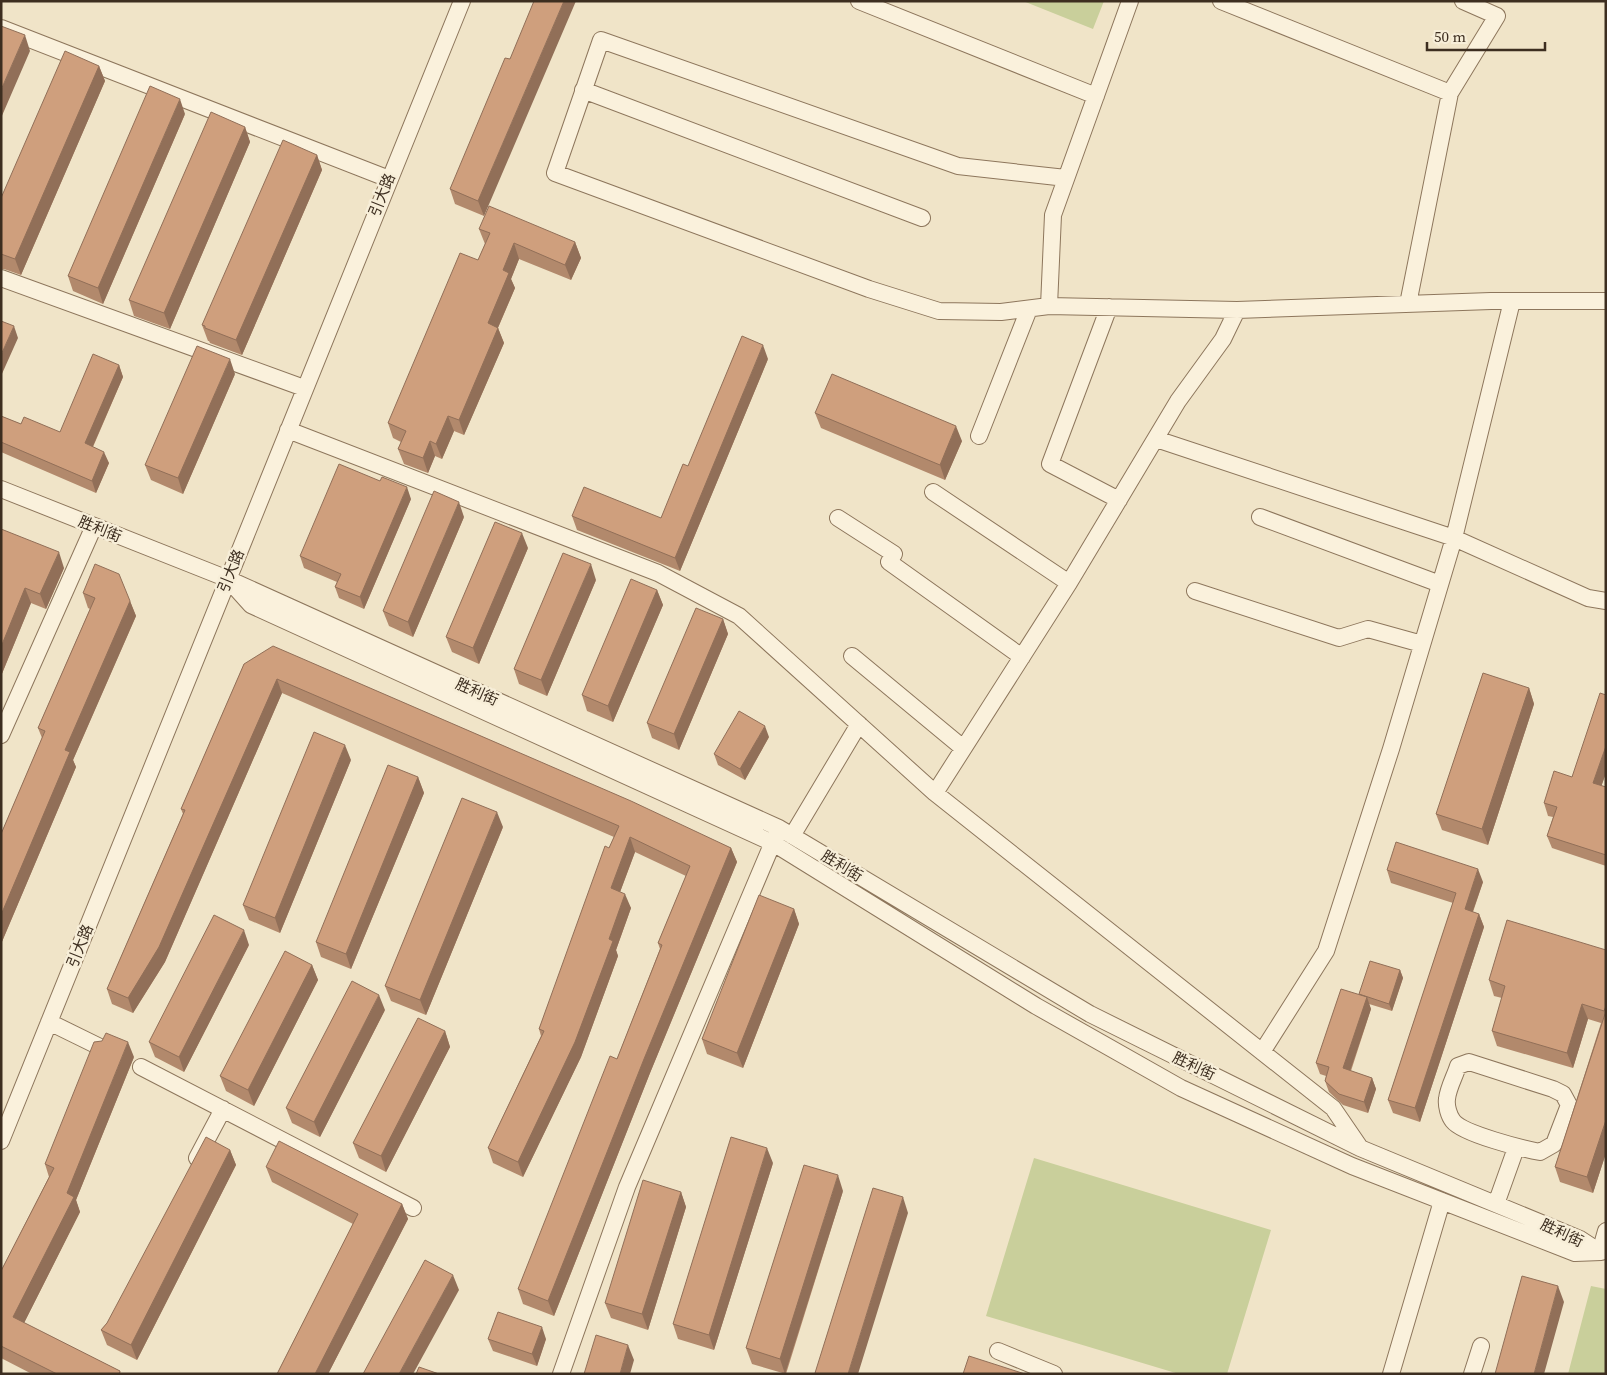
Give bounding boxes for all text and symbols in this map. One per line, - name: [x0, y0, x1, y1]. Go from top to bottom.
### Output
- scale bar: [1427, 20, 1544, 52]
- text: 50 m: [1434, 26, 1466, 47]
- street label: 引大路: [363, 170, 400, 220]
- street label: 胜利街: [75, 510, 125, 547]
- street label: 引大路: [212, 546, 249, 596]
- street label: 胜利街: [452, 673, 502, 710]
- street label: 胜利街: [818, 845, 867, 886]
- street label: 引大路: [61, 921, 98, 971]
- street label: 胜利街: [1169, 1047, 1219, 1085]
- street label: 胜利街: [1537, 1214, 1587, 1252]

